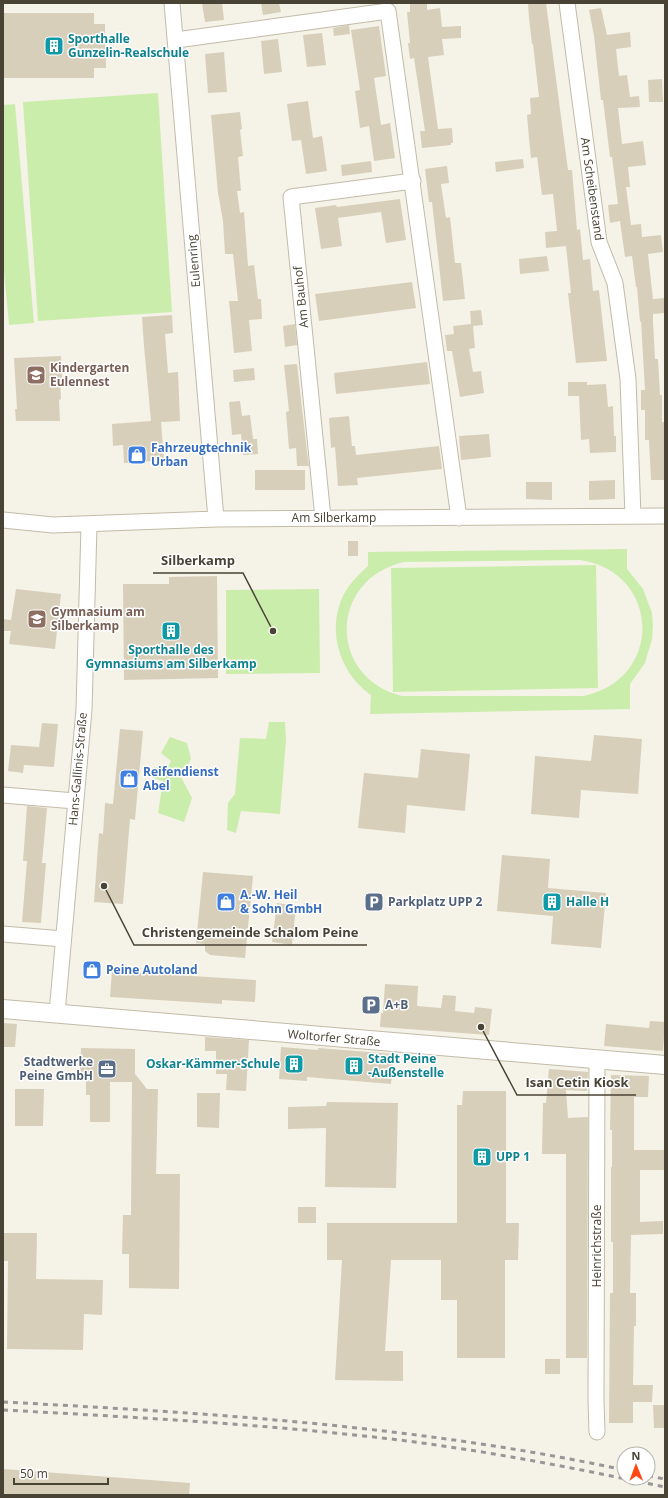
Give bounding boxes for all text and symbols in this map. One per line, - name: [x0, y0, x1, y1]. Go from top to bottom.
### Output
- place label: Sporthalle Gunzelin-Realschule: [68, 30, 189, 61]
- building icon: Sporthalle Gunzelin-Realschule: [43, 35, 65, 57]
- street label: Am Scheibenstand: [577, 136, 608, 242]
- street label: Eulenring: [183, 233, 204, 288]
- street label: Am Bauhof: [289, 264, 312, 329]
- place label: Kindergarten Eulennest: [50, 359, 129, 390]
- school or university icon: Kindergarten Eulennest: [25, 364, 47, 386]
- place label: Fahrzeugtechnik Urban: [151, 439, 252, 470]
- shop icon: Fahrzeugtechnik Urban: [126, 444, 148, 466]
- street label: Am Silberkamp: [292, 509, 376, 526]
- callout: Silberkamp: [153, 548, 243, 573]
- text: Silberkamp: [161, 551, 235, 569]
- place label: Gymnasium am Silberkamp: [51, 603, 145, 634]
- school or university icon: Gymnasium am Silberkamp: [26, 608, 48, 630]
- building icon: Sporthalle des Gymnasiums am Silberkamp: [160, 620, 182, 642]
- place label: Sporthalle des Gymnasiums am Silberkamp: [85, 641, 257, 672]
- street label: Hans-Gallinis-Straße: [64, 711, 91, 826]
- place label: Reifendienst Abel: [143, 763, 219, 794]
- shop icon: Reifendienst Abel: [118, 768, 140, 790]
- place label: A.-W. Heil & Sohn GmbH: [240, 886, 322, 917]
- shop icon: A.-W. Heil & Sohn GmbH: [215, 891, 237, 913]
- parking icon: Parkplatz UPP 2: [363, 891, 385, 913]
- building icon: Halle H: [541, 891, 563, 913]
- place label: Parkplatz UPP 2: [388, 893, 483, 910]
- place label: Halle H: [566, 893, 609, 910]
- callout: Christengemeinde Schalom Peine: [134, 920, 367, 945]
- text: Christengemeinde Schalom Peine: [142, 923, 359, 941]
- shop icon: Peine Autoland: [81, 959, 103, 981]
- place label: Peine Autoland: [106, 961, 198, 978]
- parking icon: A+B: [360, 994, 382, 1016]
- place label: A+B: [385, 996, 408, 1013]
- street label: Woltorfer Straße: [287, 1025, 381, 1050]
- place label: Stadt Peine -Außenstelle: [368, 1050, 444, 1081]
- place label: Stadtwerke Peine GmbH: [19, 1053, 93, 1084]
- building icon: Oskar-Kämmer-Schule: [283, 1053, 305, 1075]
- place label: Oskar-Kämmer-Schule: [146, 1055, 280, 1072]
- building icon: Stadt Peine -Außenstelle: [343, 1055, 365, 1077]
- office icon: Stadtwerke Peine GmbH: [96, 1058, 118, 1080]
- callout: Isan Cetin Kiosk: [517, 1070, 636, 1095]
- text: Isan Cetin Kiosk: [525, 1073, 630, 1091]
- building icon: UPP 1: [471, 1146, 493, 1168]
- place label: UPP 1: [496, 1148, 530, 1165]
- street label: Heinrichstraße: [588, 1204, 605, 1287]
- north arrow: [616, 1446, 656, 1486]
- text: N: [631, 1448, 640, 1463]
- scale bar: [14, 1460, 108, 1486]
- text: 50 m: [20, 1465, 48, 1482]

